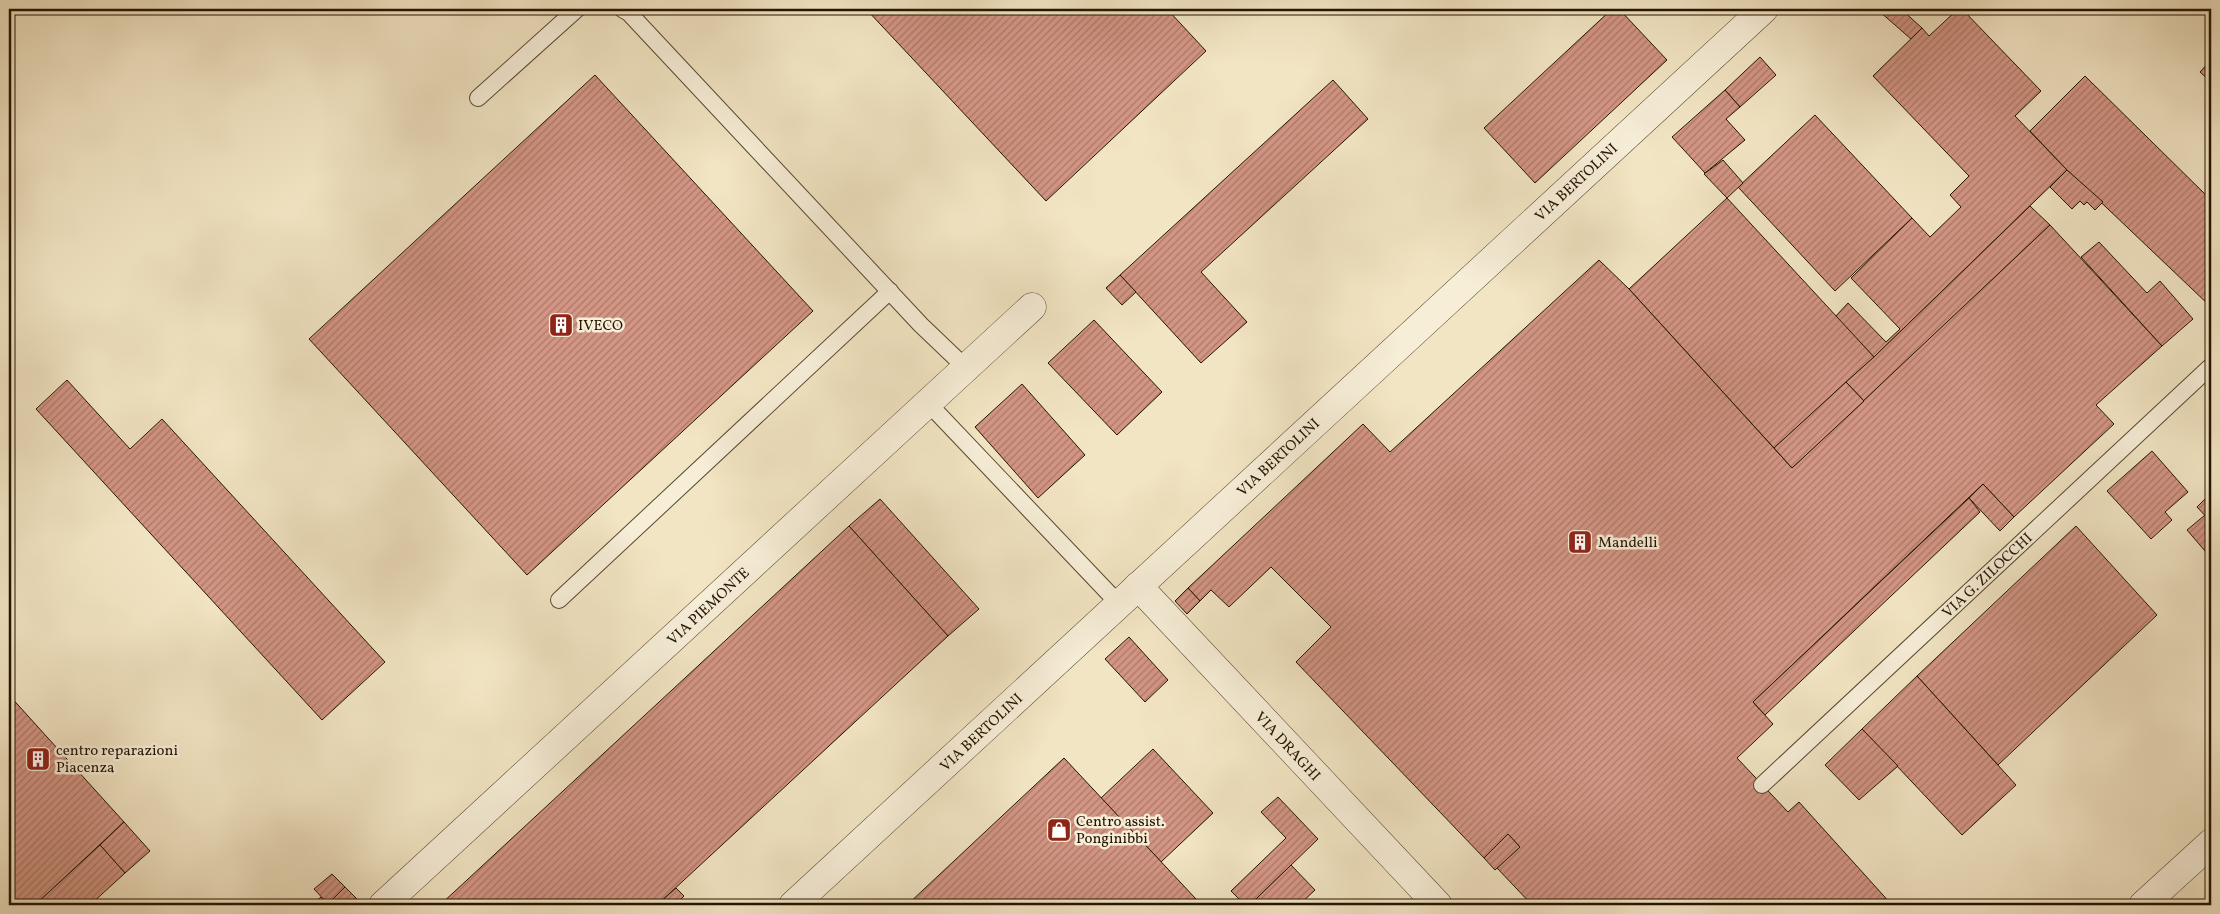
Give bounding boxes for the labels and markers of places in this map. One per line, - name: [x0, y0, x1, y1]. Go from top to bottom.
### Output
- building icon: IVECO: [548, 312, 574, 338]
- place label: IVECO: [578, 316, 623, 337]
- building icon: Mandelli: [1567, 529, 1593, 555]
- place label: Mandelli: [1598, 533, 1657, 554]
- place label: centro reparazioni Piacenza: [56, 741, 178, 779]
- building icon: centro reparazioni Piacenza: [25, 746, 51, 772]
- place label: Centro assist. Ponginibbi: [1076, 812, 1164, 850]
- shop icon: Centro assist. Ponginibbi: [1046, 817, 1072, 843]

